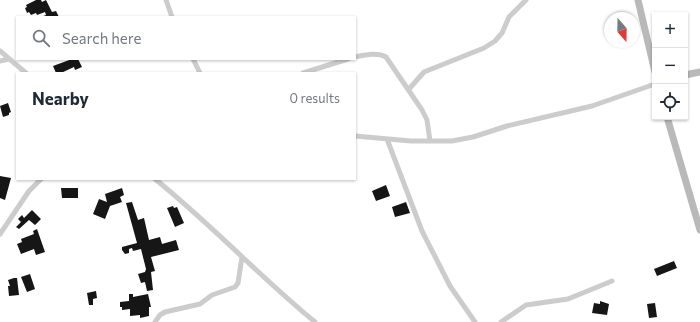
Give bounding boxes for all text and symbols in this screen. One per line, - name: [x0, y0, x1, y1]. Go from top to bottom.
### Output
- north arrow: [604, 12, 640, 48]
- map controls: [652, 12, 688, 120]
- button: +: [652, 12, 688, 48]
- search box: [16, 16, 356, 60]
- icon: search: [30, 27, 52, 49]
- text: Search here: [62, 29, 141, 47]
- button: −: [652, 48, 688, 84]
- button: locate: [652, 84, 688, 120]
- text: Nearby: [32, 88, 89, 109]
- text: 0 results: [289, 90, 340, 106]

